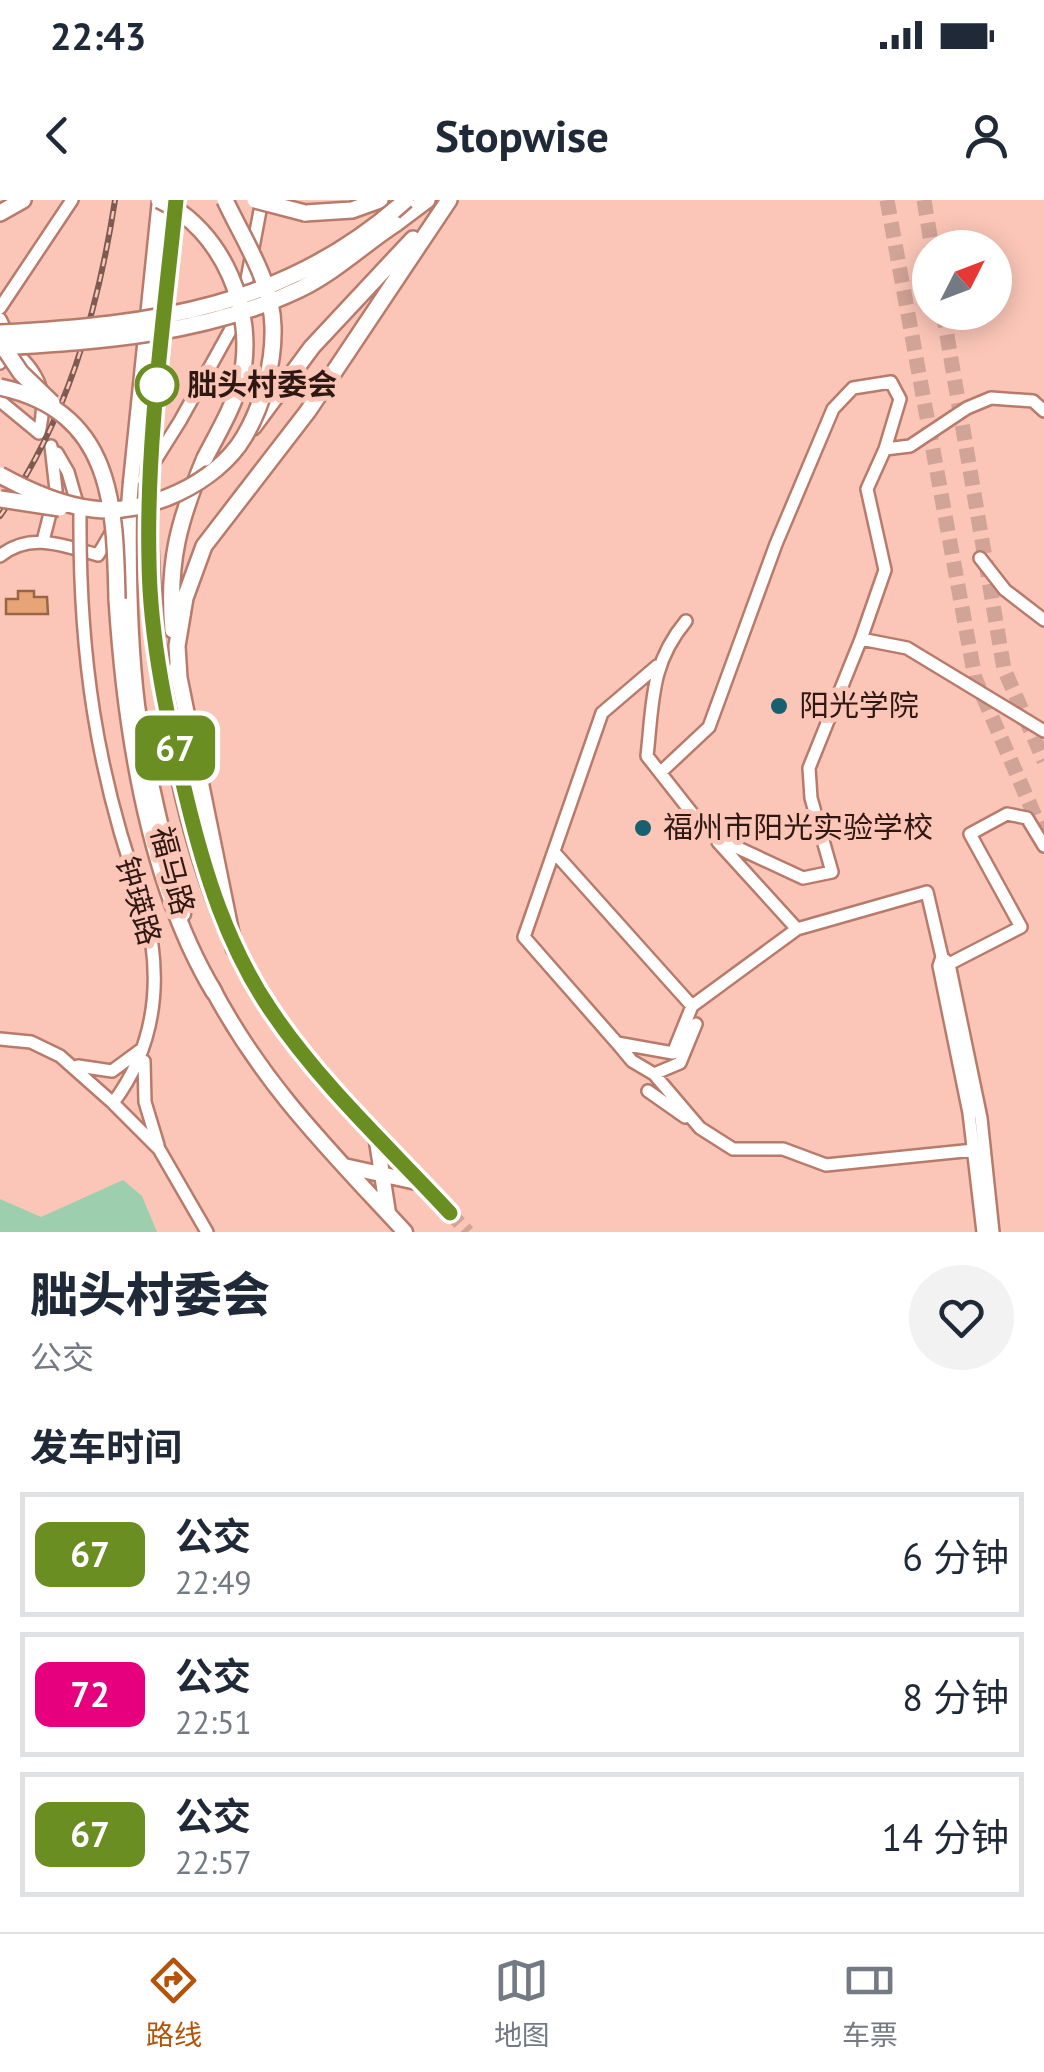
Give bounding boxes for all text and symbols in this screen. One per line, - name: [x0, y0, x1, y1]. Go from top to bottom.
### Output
- text: 22:43: [50, 11, 146, 60]
- text: Stopwise: [435, 106, 609, 164]
- icon: back: [30, 108, 85, 163]
- icon: person: [959, 108, 1014, 163]
- north arrow: [912, 230, 1012, 330]
- map controls: [912, 230, 1012, 330]
- marker: 胐头村委会: [136, 364, 178, 406]
- place label: 胐头村委会: [187, 364, 337, 403]
- place label: 阳光学院: [799, 685, 919, 724]
- marker: 阳光学院: [768, 695, 790, 717]
- line badge: 67: [130, 716, 220, 780]
- text: 67: [155, 725, 195, 771]
- place label: 福州市阳光实验学校: [663, 807, 933, 846]
- marker: 福州市阳光实验学校: [632, 817, 654, 839]
- street label: 福马路: [143, 822, 204, 919]
- street label: 钟瑛路: [108, 852, 171, 949]
- text: 胐头村委会: [30, 1263, 270, 1325]
- button: heart: [909, 1265, 1014, 1370]
- text: 公交: [30, 1336, 94, 1378]
- text: 发车时间: [30, 1422, 182, 1471]
- text: 公交: [175, 1511, 251, 1560]
- text: 67: [70, 1531, 110, 1577]
- text: 6 分钟: [902, 1532, 1009, 1581]
- text: 22:49: [175, 1561, 252, 1603]
- text: 公交: [175, 1651, 251, 1700]
- text: 72: [70, 1671, 110, 1717]
- text: 8 分钟: [902, 1672, 1009, 1721]
- text: 22:51: [175, 1701, 252, 1743]
- text: 公交: [175, 1791, 251, 1840]
- text: 67: [70, 1811, 110, 1857]
- text: 14 分钟: [881, 1812, 1009, 1861]
- text: 22:57: [175, 1841, 252, 1883]
- tab: 路线: [146, 1953, 202, 2053]
- tab: 地图: [494, 1953, 550, 2053]
- tab: 车票: [842, 1953, 898, 2053]

